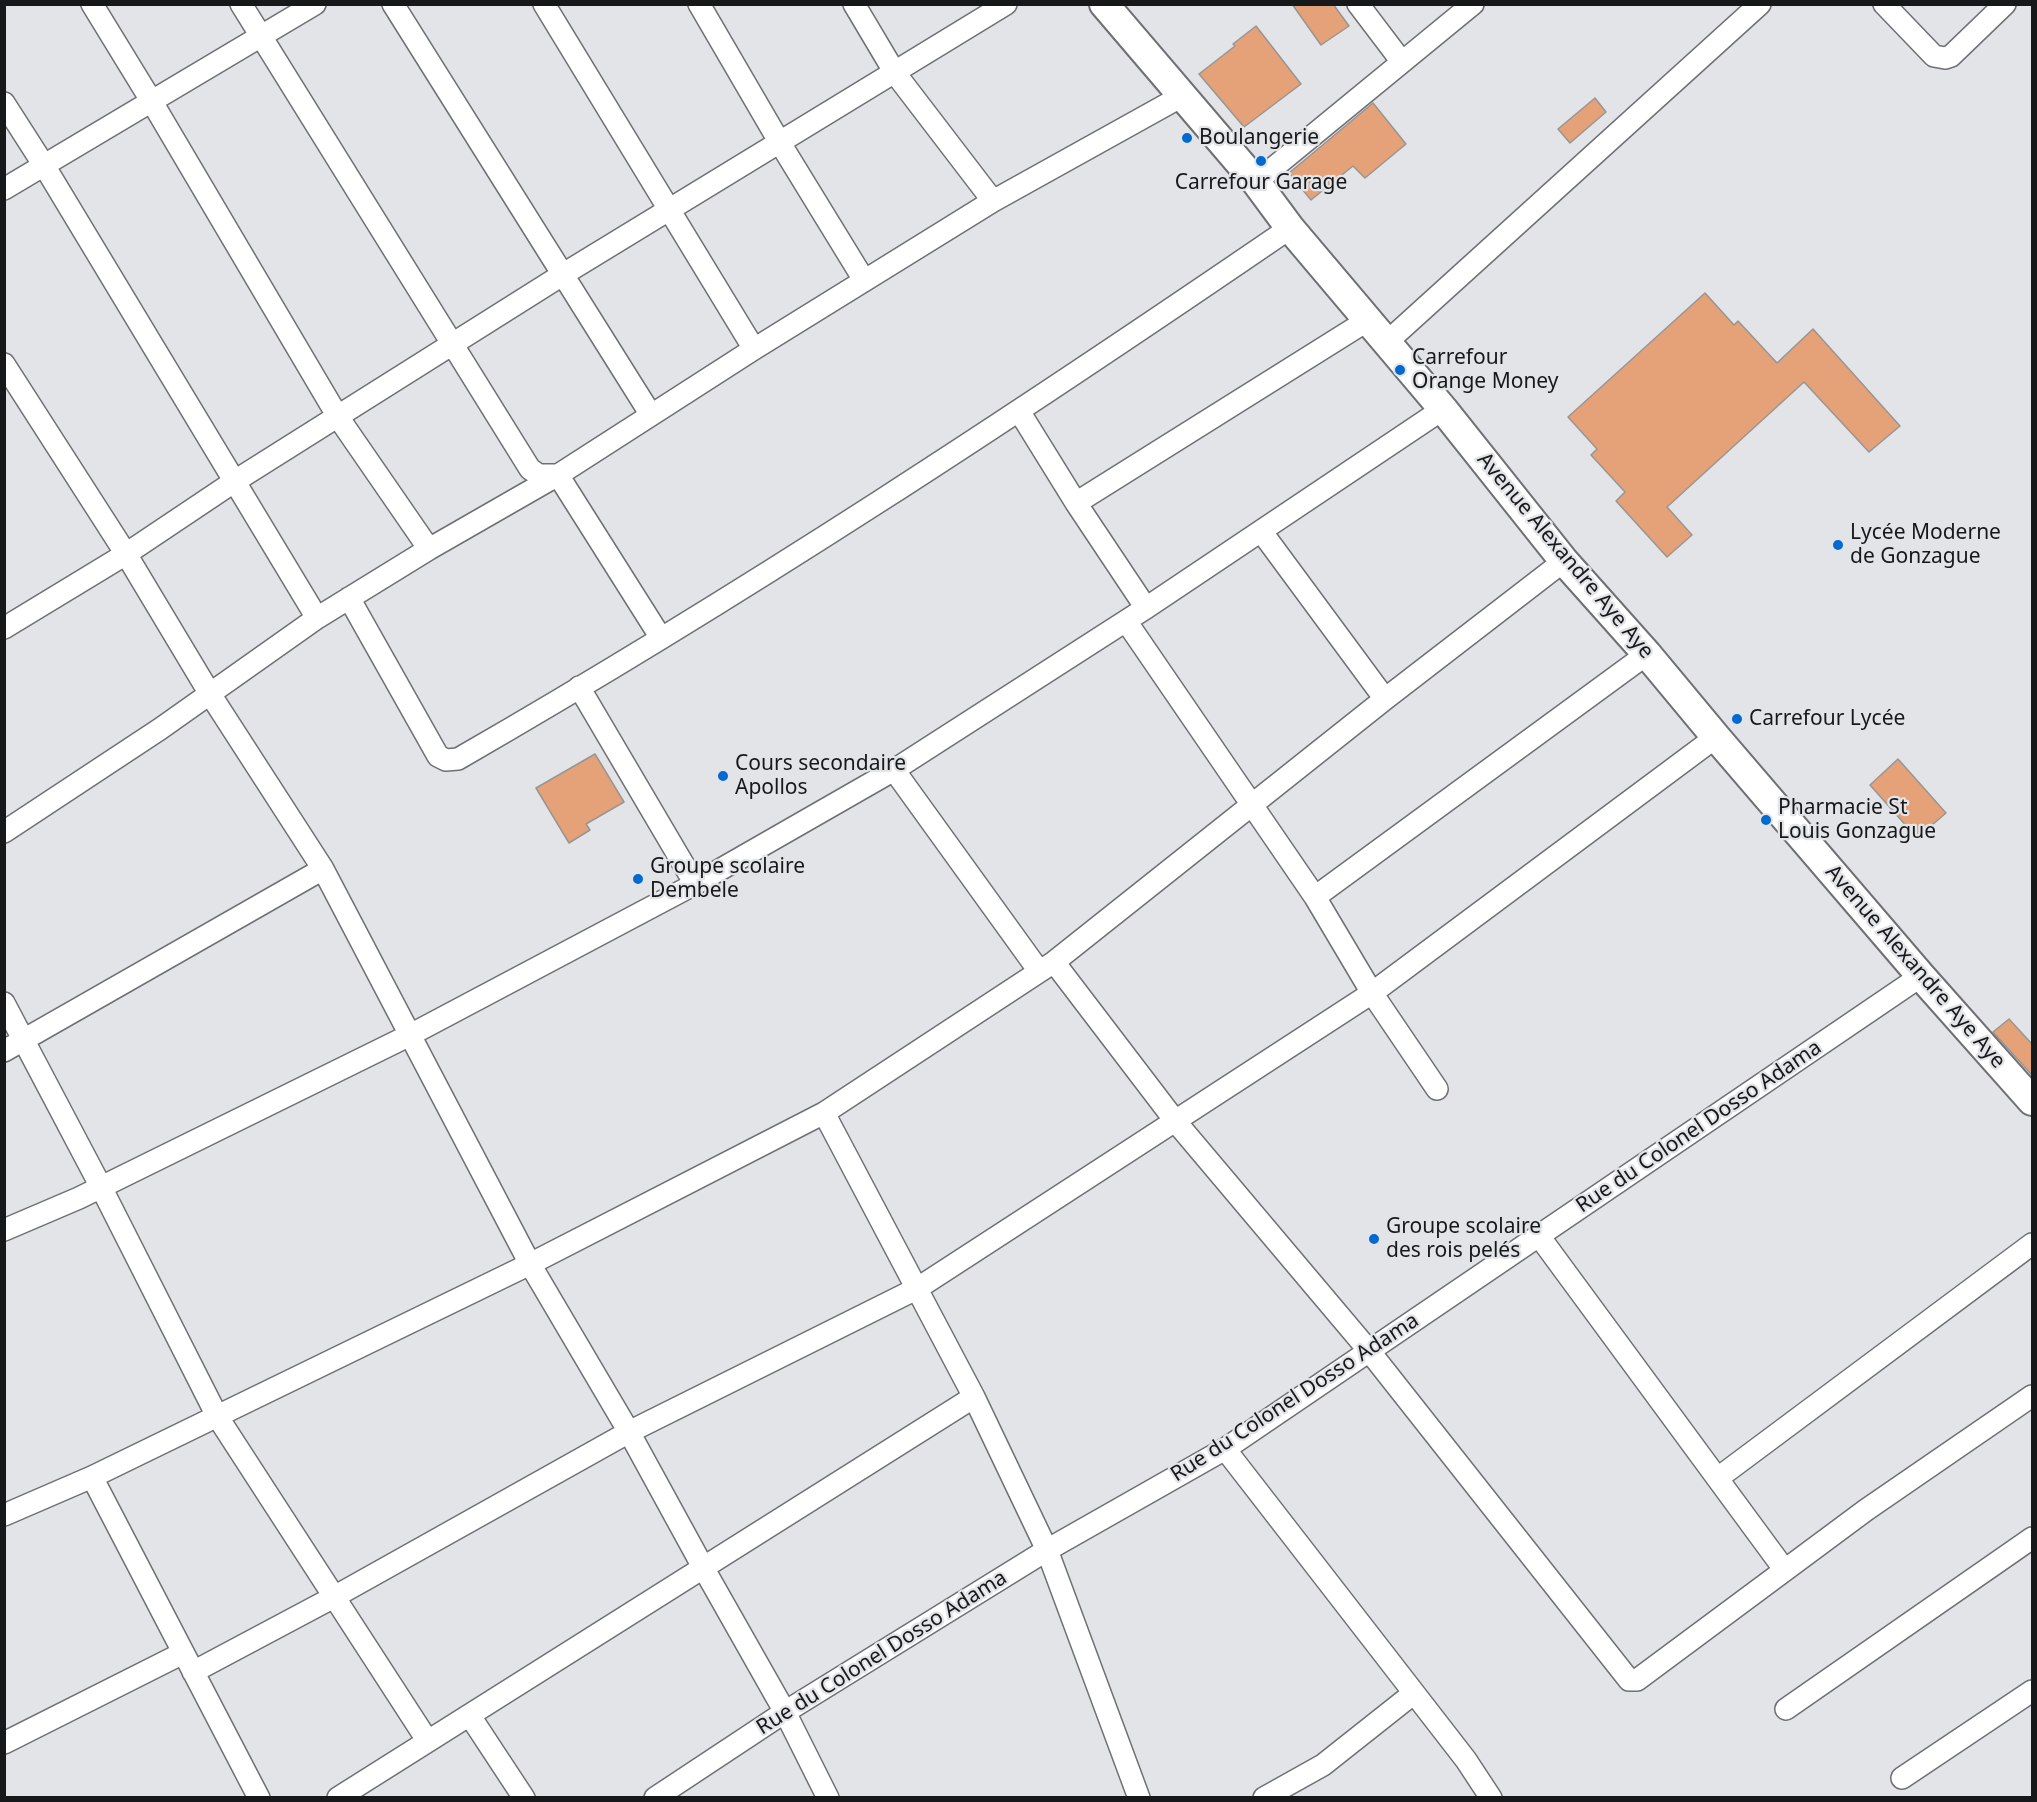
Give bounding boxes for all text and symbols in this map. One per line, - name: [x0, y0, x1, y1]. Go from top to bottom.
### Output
- place label: Boulangerie: [1199, 125, 1319, 151]
- marker: Boulangerie: [1180, 131, 1194, 145]
- marker: Carrefour Garage: [1254, 154, 1268, 168]
- place label: Carrefour Garage: [1175, 170, 1347, 196]
- place label: Carrefour Orange Money: [1412, 345, 1558, 395]
- marker: Carrefour Orange Money: [1393, 363, 1407, 377]
- street label: Avenue Alexandre Aye Aye: [1471, 448, 1659, 664]
- place label: Lycée Moderne de Gonzague: [1850, 520, 2001, 570]
- marker: Lycée Moderne de Gonzague: [1831, 538, 1845, 552]
- place label: Carrefour Lycée: [1749, 706, 1905, 732]
- marker: Carrefour Lycée: [1730, 712, 1744, 726]
- place label: Cours secondaire Apollos: [735, 751, 906, 801]
- marker: Cours secondaire Apollos: [716, 769, 730, 783]
- place label: Pharmacie St Louis Gonzague: [1778, 795, 1936, 845]
- marker: Pharmacie St Louis Gonzague: [1759, 813, 1773, 827]
- place label: Groupe scolaire Dembele: [650, 854, 805, 904]
- street label: Avenue Alexandre Aye Aye: [1820, 860, 2010, 1074]
- marker: Groupe scolaire Dembele: [631, 872, 645, 886]
- street label: Rue du Colonel Dosso Adama: [1572, 1035, 1826, 1219]
- place label: Groupe scolaire des rois pelés: [1386, 1214, 1541, 1264]
- marker: Groupe scolaire des rois pelés: [1367, 1232, 1381, 1246]
- street label: Rue du Colonel Dosso Adama: [1166, 1308, 1424, 1488]
- street label: Rue du Colonel Dosso Adama: [752, 1565, 1012, 1741]

